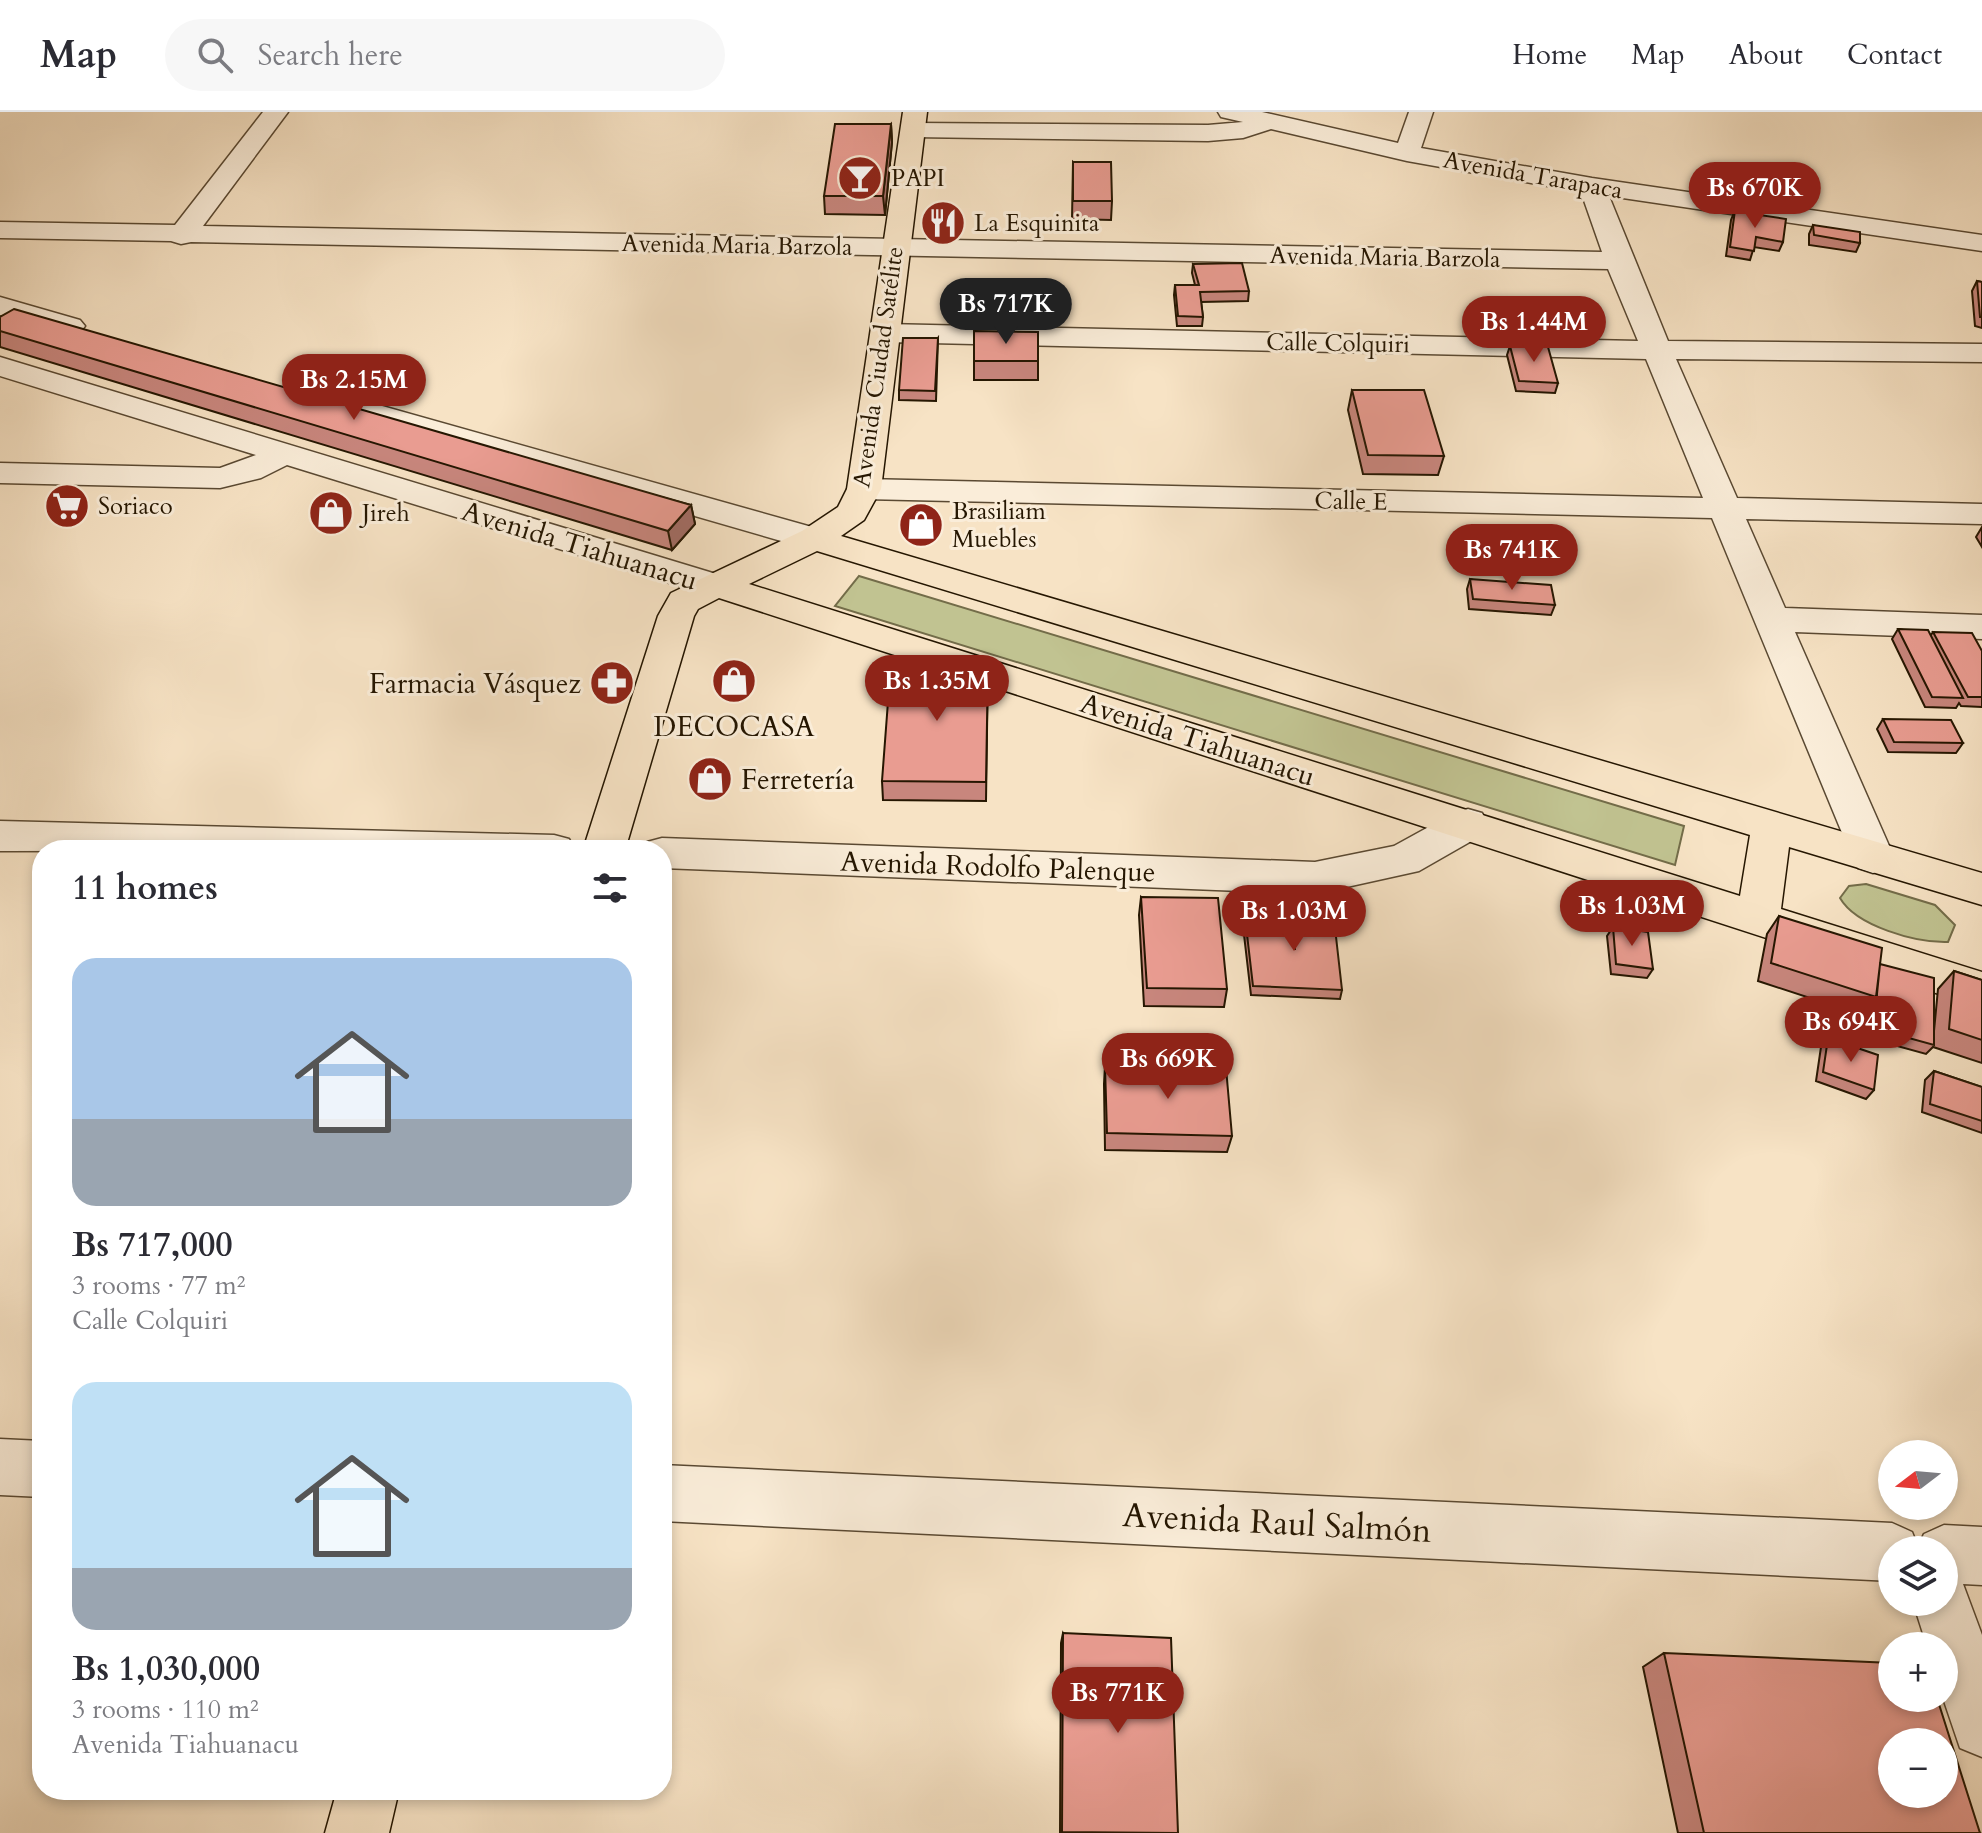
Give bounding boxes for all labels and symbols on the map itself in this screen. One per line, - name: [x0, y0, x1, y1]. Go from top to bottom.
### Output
- street label: Avenida Tarapaca: [1441, 143, 1626, 208]
- bar icon: PAPI: [836, 154, 884, 202]
- place label: PAPI: [891, 162, 945, 195]
- pin: Bs 670K: [1681, 162, 1829, 230]
- restaurant icon: La Esquinita: [919, 199, 967, 247]
- place label: La Esquinita: [974, 207, 1100, 240]
- street label: Avenida Maria Barzola: [621, 227, 853, 264]
- street label: Avenida Maria Barzola: [1269, 239, 1501, 276]
- street label: Avenida Ciudad Satélite: [845, 244, 912, 490]
- pin: Bs 717K: [932, 278, 1080, 346]
- pin: Bs 1.44M: [1451, 296, 1617, 364]
- street label: Calle Colquiri: [1266, 326, 1411, 361]
- pin: Bs 2.15M: [271, 354, 437, 422]
- supermarket icon: Soriaco: [43, 482, 91, 530]
- street label: Calle E: [1314, 484, 1388, 519]
- shop icon: Jireh: [307, 489, 355, 537]
- place label: Soriaco: [98, 490, 173, 523]
- street label: Avenida Tiahuanacu: [457, 492, 702, 600]
- place label: Brasiliam Muebles: [952, 495, 1046, 556]
- place label: Jireh: [359, 497, 410, 530]
- shop icon: Brasiliam Muebles: [897, 501, 945, 549]
- pin: Bs 741K: [1438, 524, 1586, 592]
- pin: Bs 1.35M: [854, 655, 1020, 723]
- shop icon: DECOCASA: [710, 657, 758, 705]
- pharmacy icon: Farmacia Vásquez: [588, 659, 636, 707]
- place label: Farmacia Vásquez: [369, 665, 581, 703]
- street label: Avenida Tiahuanacu: [1076, 684, 1320, 796]
- place label: DECOCASA: [654, 708, 815, 746]
- shop icon: Ferretería: [686, 755, 734, 803]
- place label: Ferretería: [741, 761, 855, 799]
- street label: Avenida Rodolfo Palenque: [840, 843, 1156, 891]
- pin: Bs 1.03M: [1549, 880, 1715, 948]
- pin: Bs 1.03M: [1211, 885, 1377, 953]
- pin: Bs 694K: [1777, 996, 1925, 1064]
- pin: Bs 669K: [1094, 1033, 1242, 1101]
- north arrow: [1878, 1440, 1958, 1520]
- street label: Avenida Raul Salmón: [1121, 1492, 1433, 1554]
- pin: Bs 771K: [1044, 1667, 1192, 1735]

